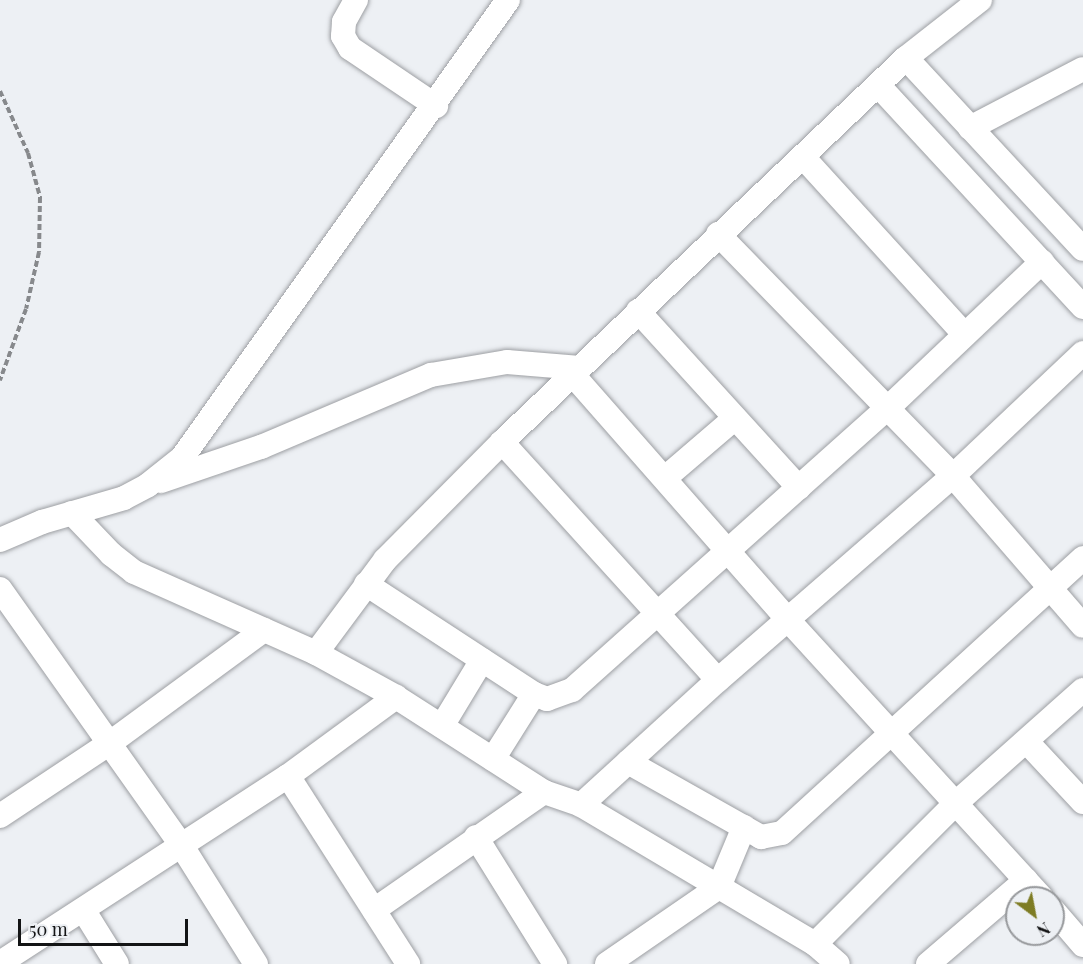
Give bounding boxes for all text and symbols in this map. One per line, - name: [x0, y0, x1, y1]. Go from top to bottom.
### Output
- north arrow: [1005, 886, 1065, 946]
- scale bar: [21, 907, 190, 945]
- text: 50 m: [29, 917, 68, 941]
- text: N: [1033, 918, 1054, 942]

